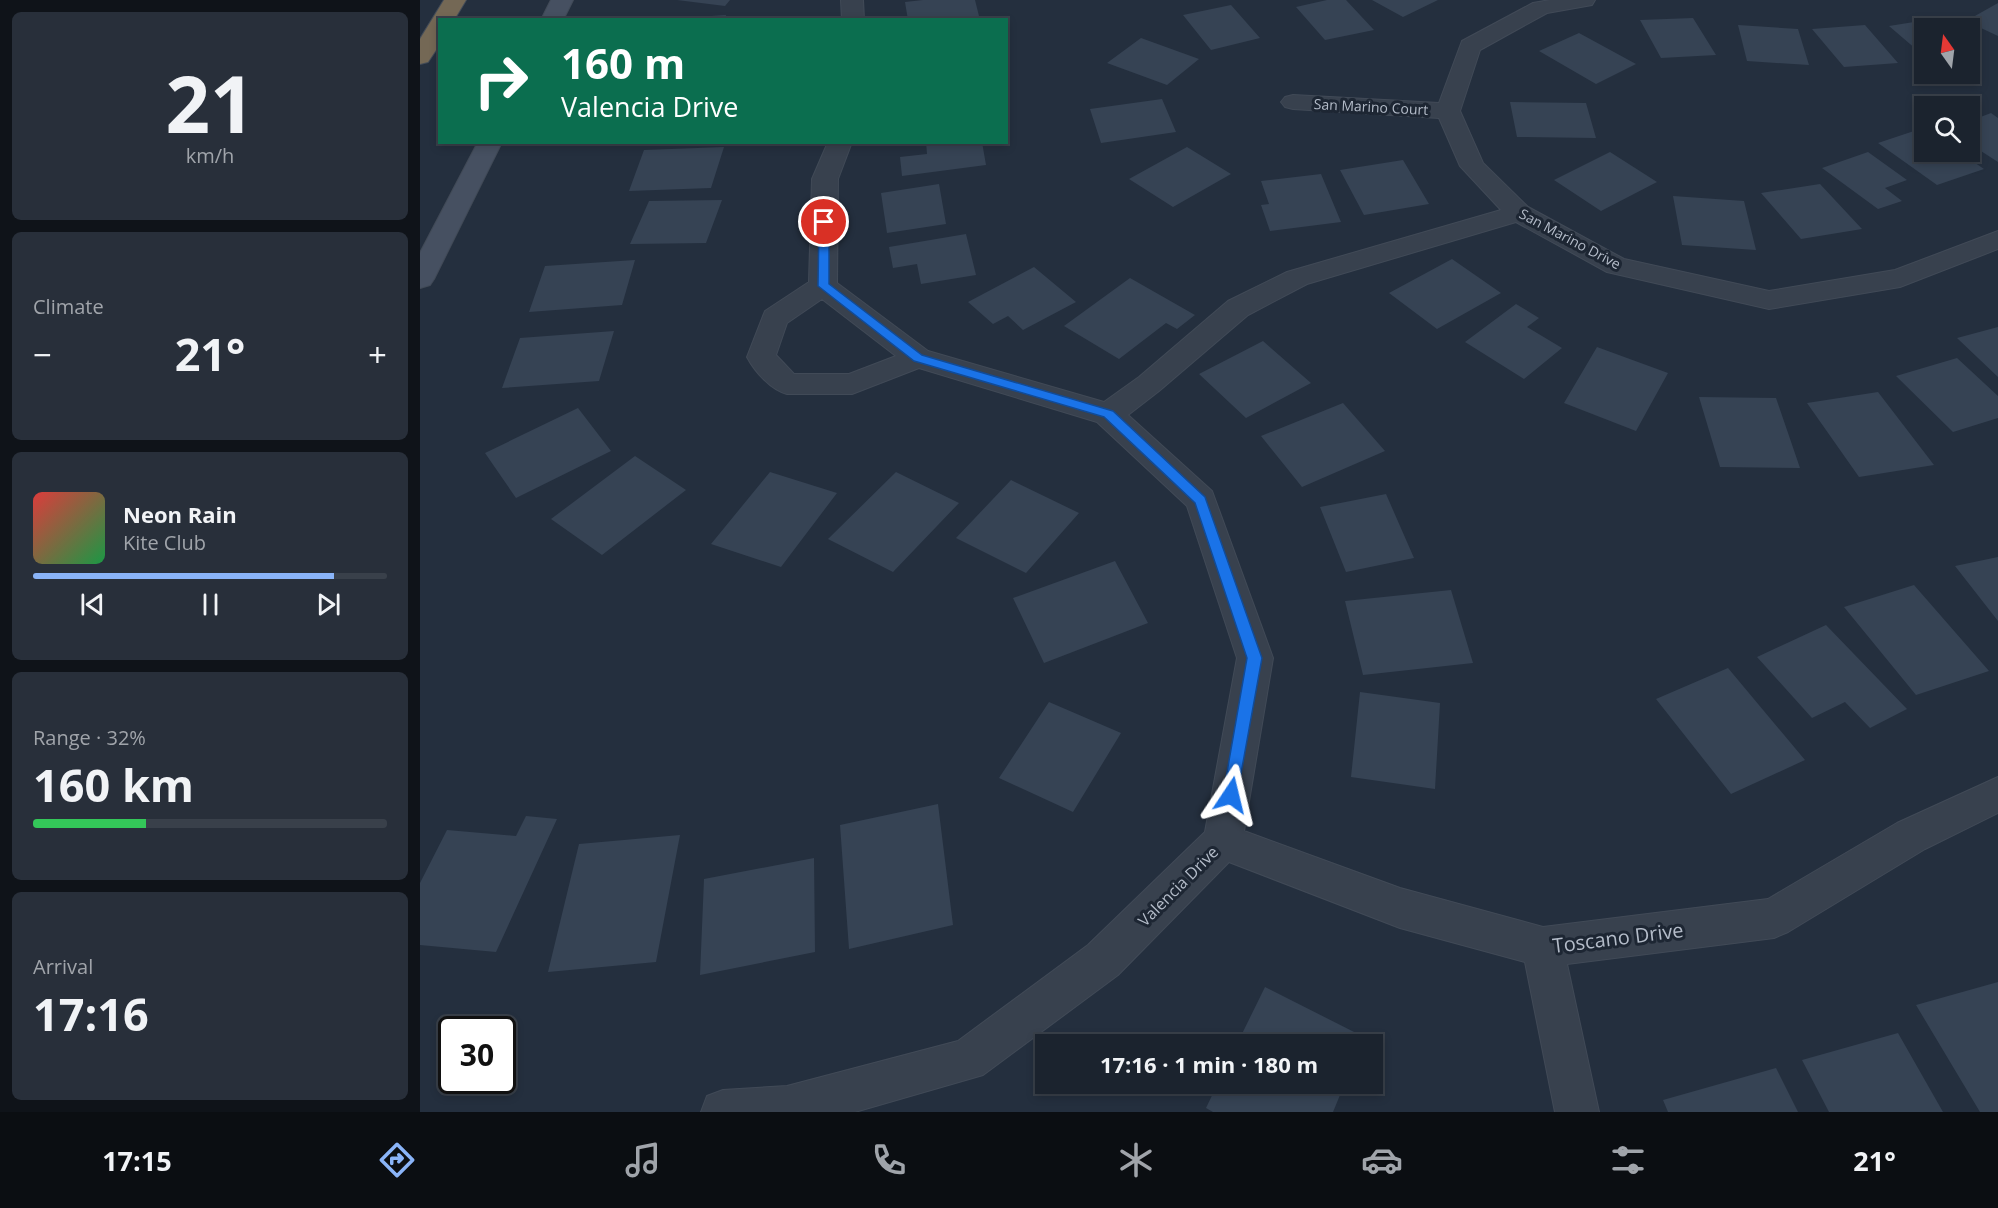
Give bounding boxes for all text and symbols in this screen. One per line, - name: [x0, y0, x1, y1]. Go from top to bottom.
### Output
- north arrow: [1914, 18, 1980, 84]
- map controls: [1914, 18, 1980, 162]
- text: 160 m: [561, 34, 685, 91]
- icon: right: [462, 42, 540, 120]
- text: 21: [165, 50, 255, 156]
- text: Valencia Drive: [561, 88, 739, 125]
- street label: San Marino Court: [1313, 94, 1429, 119]
- button: search: [1914, 96, 1980, 162]
- text: km/h: [186, 142, 234, 169]
- pin: [798, 196, 849, 247]
- street label: San Marino Drive: [1516, 204, 1624, 273]
- icon: arrive: [807, 205, 840, 238]
- text: Climate: [33, 293, 104, 320]
- text: 21°: [175, 323, 245, 384]
- text: −: [33, 332, 52, 377]
- text: +: [368, 332, 387, 377]
- text: Neon Rain: [123, 499, 237, 529]
- text: Kite Club: [123, 529, 206, 556]
- icon: previous: [76, 588, 109, 621]
- icon: pause: [194, 588, 227, 621]
- icon: next: [312, 588, 345, 621]
- text: Range · 32%: [33, 724, 146, 751]
- text: 160 km: [33, 754, 194, 815]
- position arrow: [1199, 763, 1263, 827]
- street label: Valencia Drive: [1133, 841, 1223, 931]
- street label: Toscano Drive: [1551, 916, 1685, 959]
- text: Arrival: [33, 953, 93, 980]
- text: 17:16: [33, 983, 149, 1044]
- speed limit sign: 30: [438, 1016, 516, 1094]
- text: 17:16 · 1 min · 180 m: [1100, 1049, 1318, 1079]
- icon: directions: [376, 1139, 418, 1181]
- icon: music: [622, 1139, 664, 1181]
- icon: phone: [868, 1139, 910, 1181]
- icon: climate: [1115, 1139, 1157, 1181]
- icon: car: [1361, 1139, 1403, 1181]
- icon: filters: [1607, 1139, 1649, 1181]
- text: 17:15: [102, 1142, 172, 1179]
- text: 21°: [1853, 1142, 1896, 1179]

